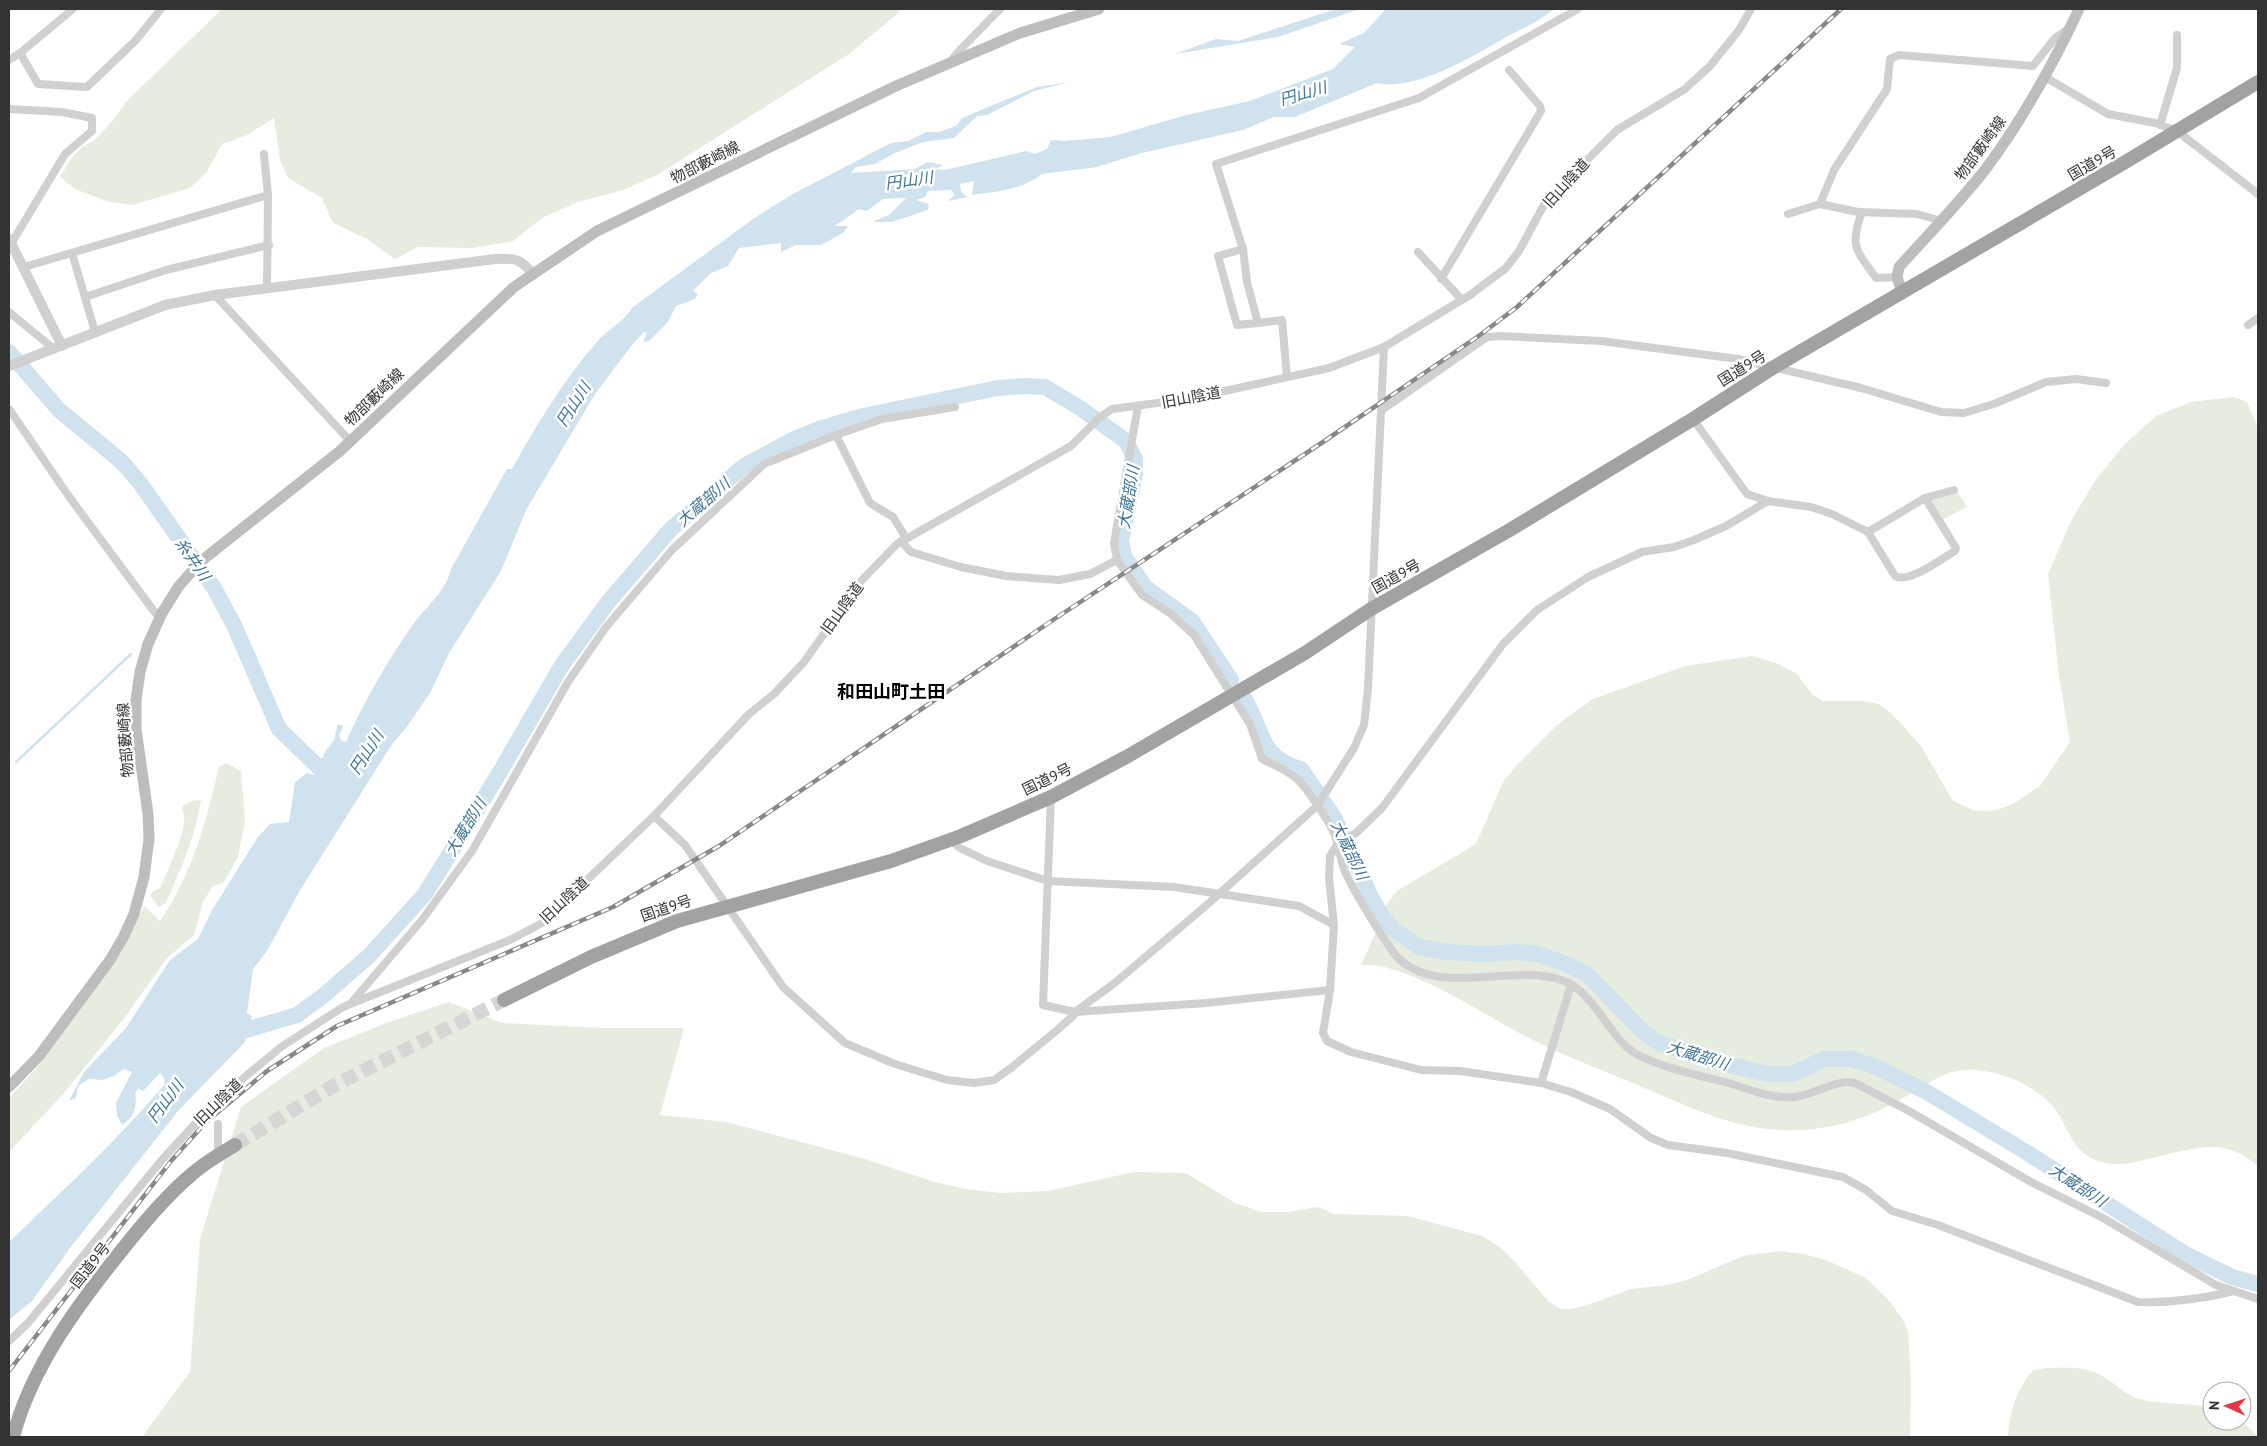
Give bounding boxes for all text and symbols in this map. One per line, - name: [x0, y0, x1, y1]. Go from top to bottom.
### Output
- water label: 円山川: [1277, 76, 1331, 109]
- street label: 物部藪崎線: [1950, 112, 2010, 184]
- street label: 物部藪崎線: [667, 137, 743, 187]
- street label: 国道9号: [2064, 141, 2120, 185]
- street label: 旧山陰道: [1539, 154, 1593, 212]
- water label: 円山川: [884, 166, 936, 193]
- street label: 国道9号: [1714, 346, 1770, 390]
- street label: 物部藪崎線: [340, 364, 408, 430]
- water label: 円山川: [552, 377, 596, 430]
- street label: 旧山陰道: [1160, 382, 1222, 412]
- water label: 大蔵部川: [1113, 462, 1143, 530]
- water label: 大蔵部川: [672, 472, 735, 531]
- water label: 糸井川: [171, 534, 216, 586]
- street label: 国道9号: [1368, 555, 1424, 597]
- street label: 旧山陰道: [817, 578, 867, 638]
- district label: 和田山町土田: [837, 680, 945, 703]
- street label: 物部藪崎線: [113, 702, 137, 778]
- water label: 円山川: [345, 725, 389, 778]
- street label: 国道9号: [1019, 759, 1075, 799]
- water label: 大蔵部川: [440, 793, 491, 860]
- water label: 大蔵部川: [1327, 817, 1374, 885]
- street label: 旧山陰道: [536, 873, 592, 927]
- street label: 国道9号: [638, 890, 694, 926]
- water label: 大蔵部川: [1664, 1036, 1733, 1075]
- water label: 円山川: [143, 1074, 189, 1126]
- street label: 旧山陰道: [190, 1074, 246, 1130]
- water label: 大蔵部川: [2046, 1159, 2112, 1212]
- street label: 国道9号: [66, 1238, 114, 1292]
- north arrow: [2202, 1381, 2252, 1431]
- text: N: [2205, 1400, 2223, 1410]

